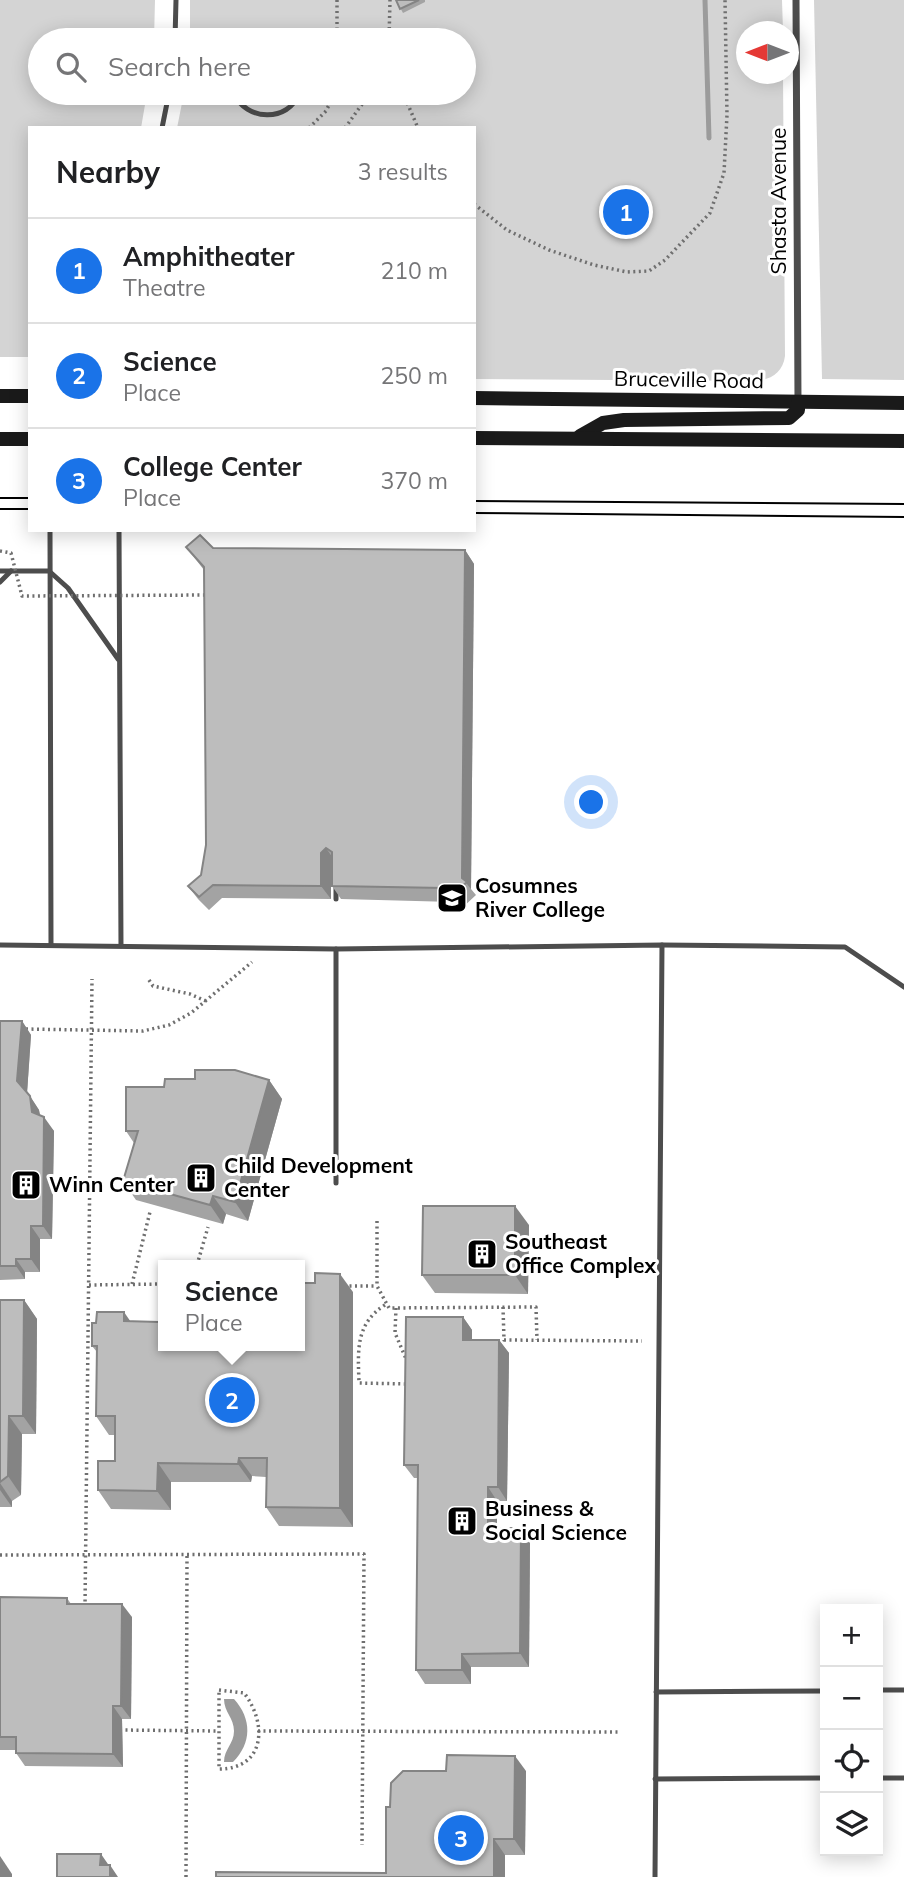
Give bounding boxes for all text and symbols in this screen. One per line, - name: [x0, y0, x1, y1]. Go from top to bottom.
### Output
- north arrow: [736, 21, 799, 84]
- search box: [28, 28, 476, 105]
- icon: search: [52, 48, 90, 86]
- text: Search here: [108, 50, 251, 83]
- street label: Shasta Avenue: [765, 128, 791, 274]
- text: Nearby: [56, 153, 160, 191]
- text: 3 results: [358, 157, 448, 186]
- pin: 1: [603, 186, 649, 238]
- text: Amphitheater: [123, 240, 295, 273]
- text: 1: [72, 256, 86, 285]
- text: 210 m: [380, 256, 448, 285]
- text: Theatre: [123, 273, 205, 302]
- text: Science: [123, 345, 217, 378]
- text: 2: [72, 361, 86, 390]
- text: 250 m: [380, 361, 448, 390]
- street label: Bruceville Road: [614, 365, 764, 393]
- text: Place: [123, 378, 181, 407]
- text: College Center: [123, 450, 302, 483]
- text: 3: [72, 466, 86, 495]
- text: 370 m: [380, 466, 448, 495]
- text: Place: [123, 483, 181, 512]
- your location: [574, 785, 608, 819]
- place label: Cosumnes River College: [475, 872, 605, 922]
- school or university icon: Cosumnes River College: [435, 881, 469, 915]
- place label: Child Development Center: [224, 1152, 413, 1202]
- building icon: Child Development Center: [184, 1161, 218, 1195]
- building icon: Winn Center: [9, 1168, 43, 1202]
- place label: Winn Center: [49, 1171, 175, 1197]
- place label: Southeast Office Complex: [505, 1228, 656, 1278]
- building icon: Southeast Office Complex: [465, 1237, 499, 1271]
- popup: [158, 1260, 305, 1351]
- text: Science: [185, 1275, 278, 1308]
- text: Place: [185, 1308, 243, 1337]
- pin: 2: [209, 1374, 255, 1426]
- place label: Business & Social Science: [485, 1495, 627, 1545]
- building icon: Business & Social Science: [445, 1504, 479, 1538]
- map controls: [820, 1604, 883, 1856]
- button: +: [820, 1604, 883, 1667]
- button: −: [820, 1667, 883, 1730]
- button: locate: [820, 1730, 883, 1793]
- button: layers: [820, 1793, 883, 1856]
- pin: 3: [438, 1812, 484, 1864]

